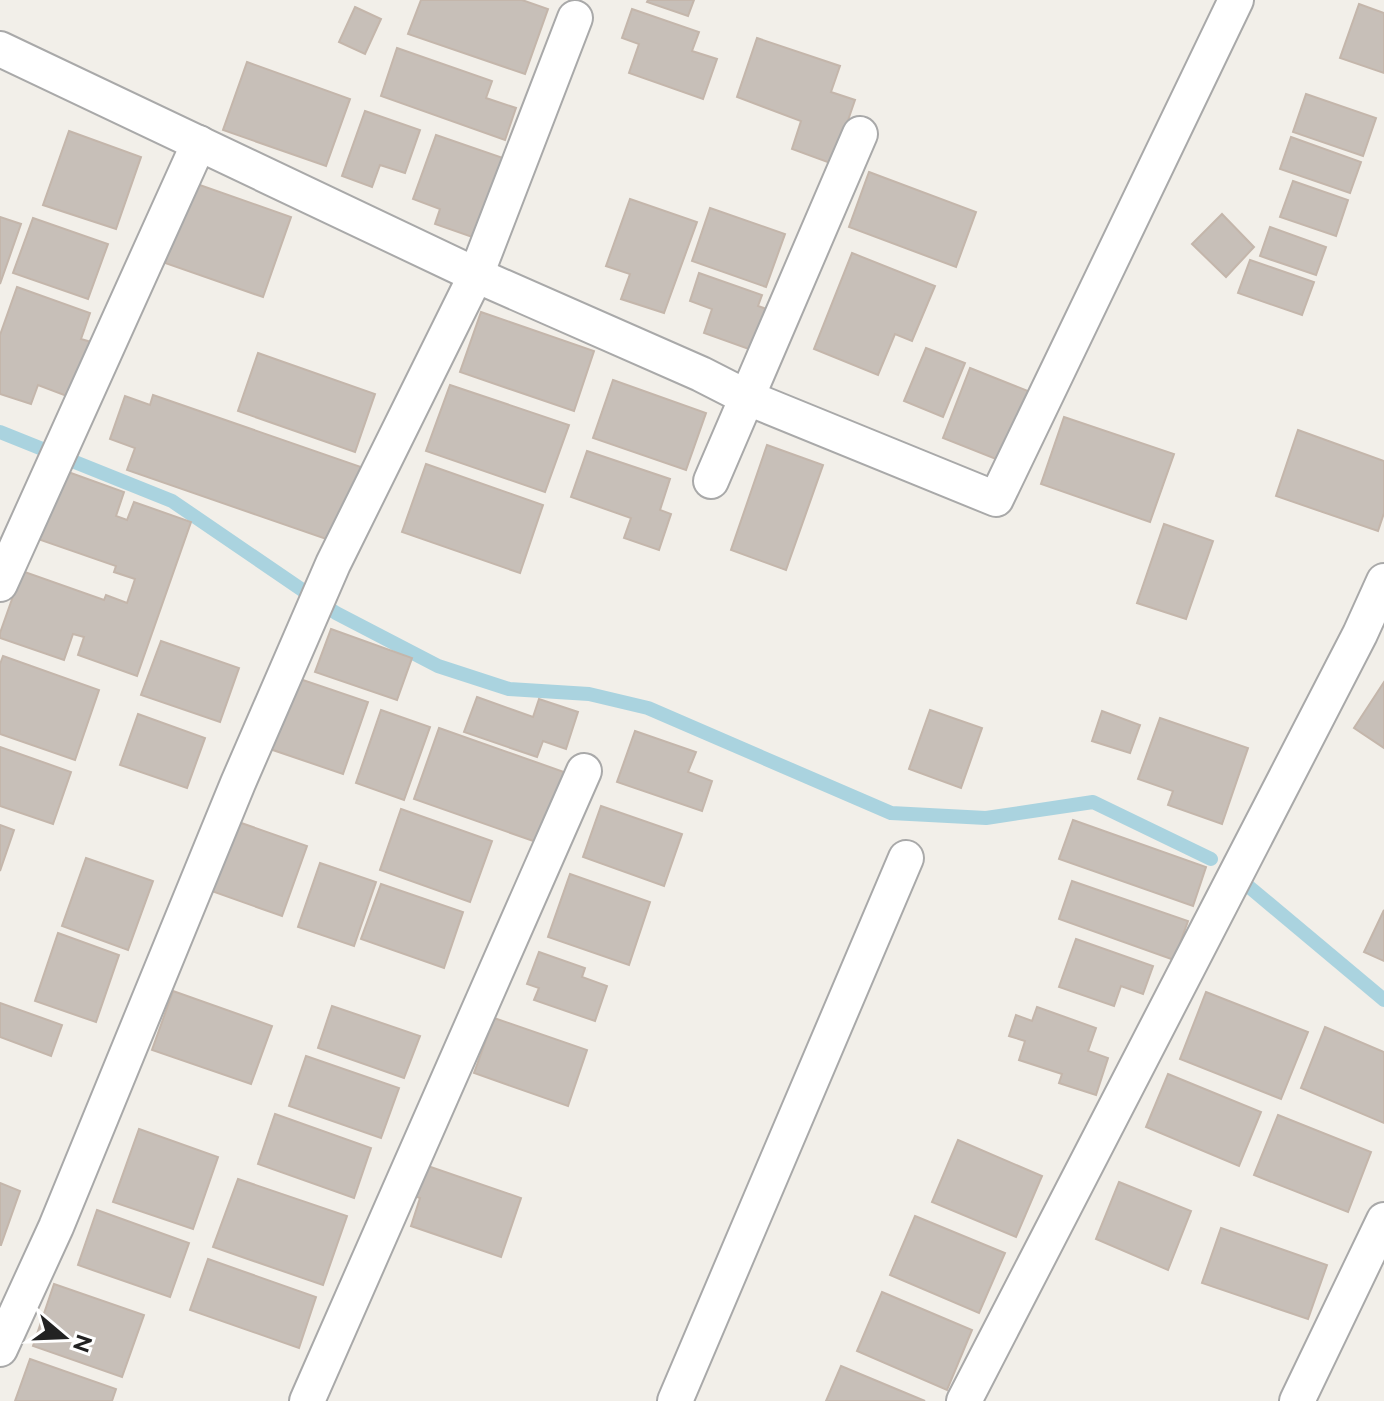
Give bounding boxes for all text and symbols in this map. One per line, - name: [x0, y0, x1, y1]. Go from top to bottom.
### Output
- north arrow: [24, 1297, 104, 1377]
- text: N: [68, 1331, 98, 1356]

